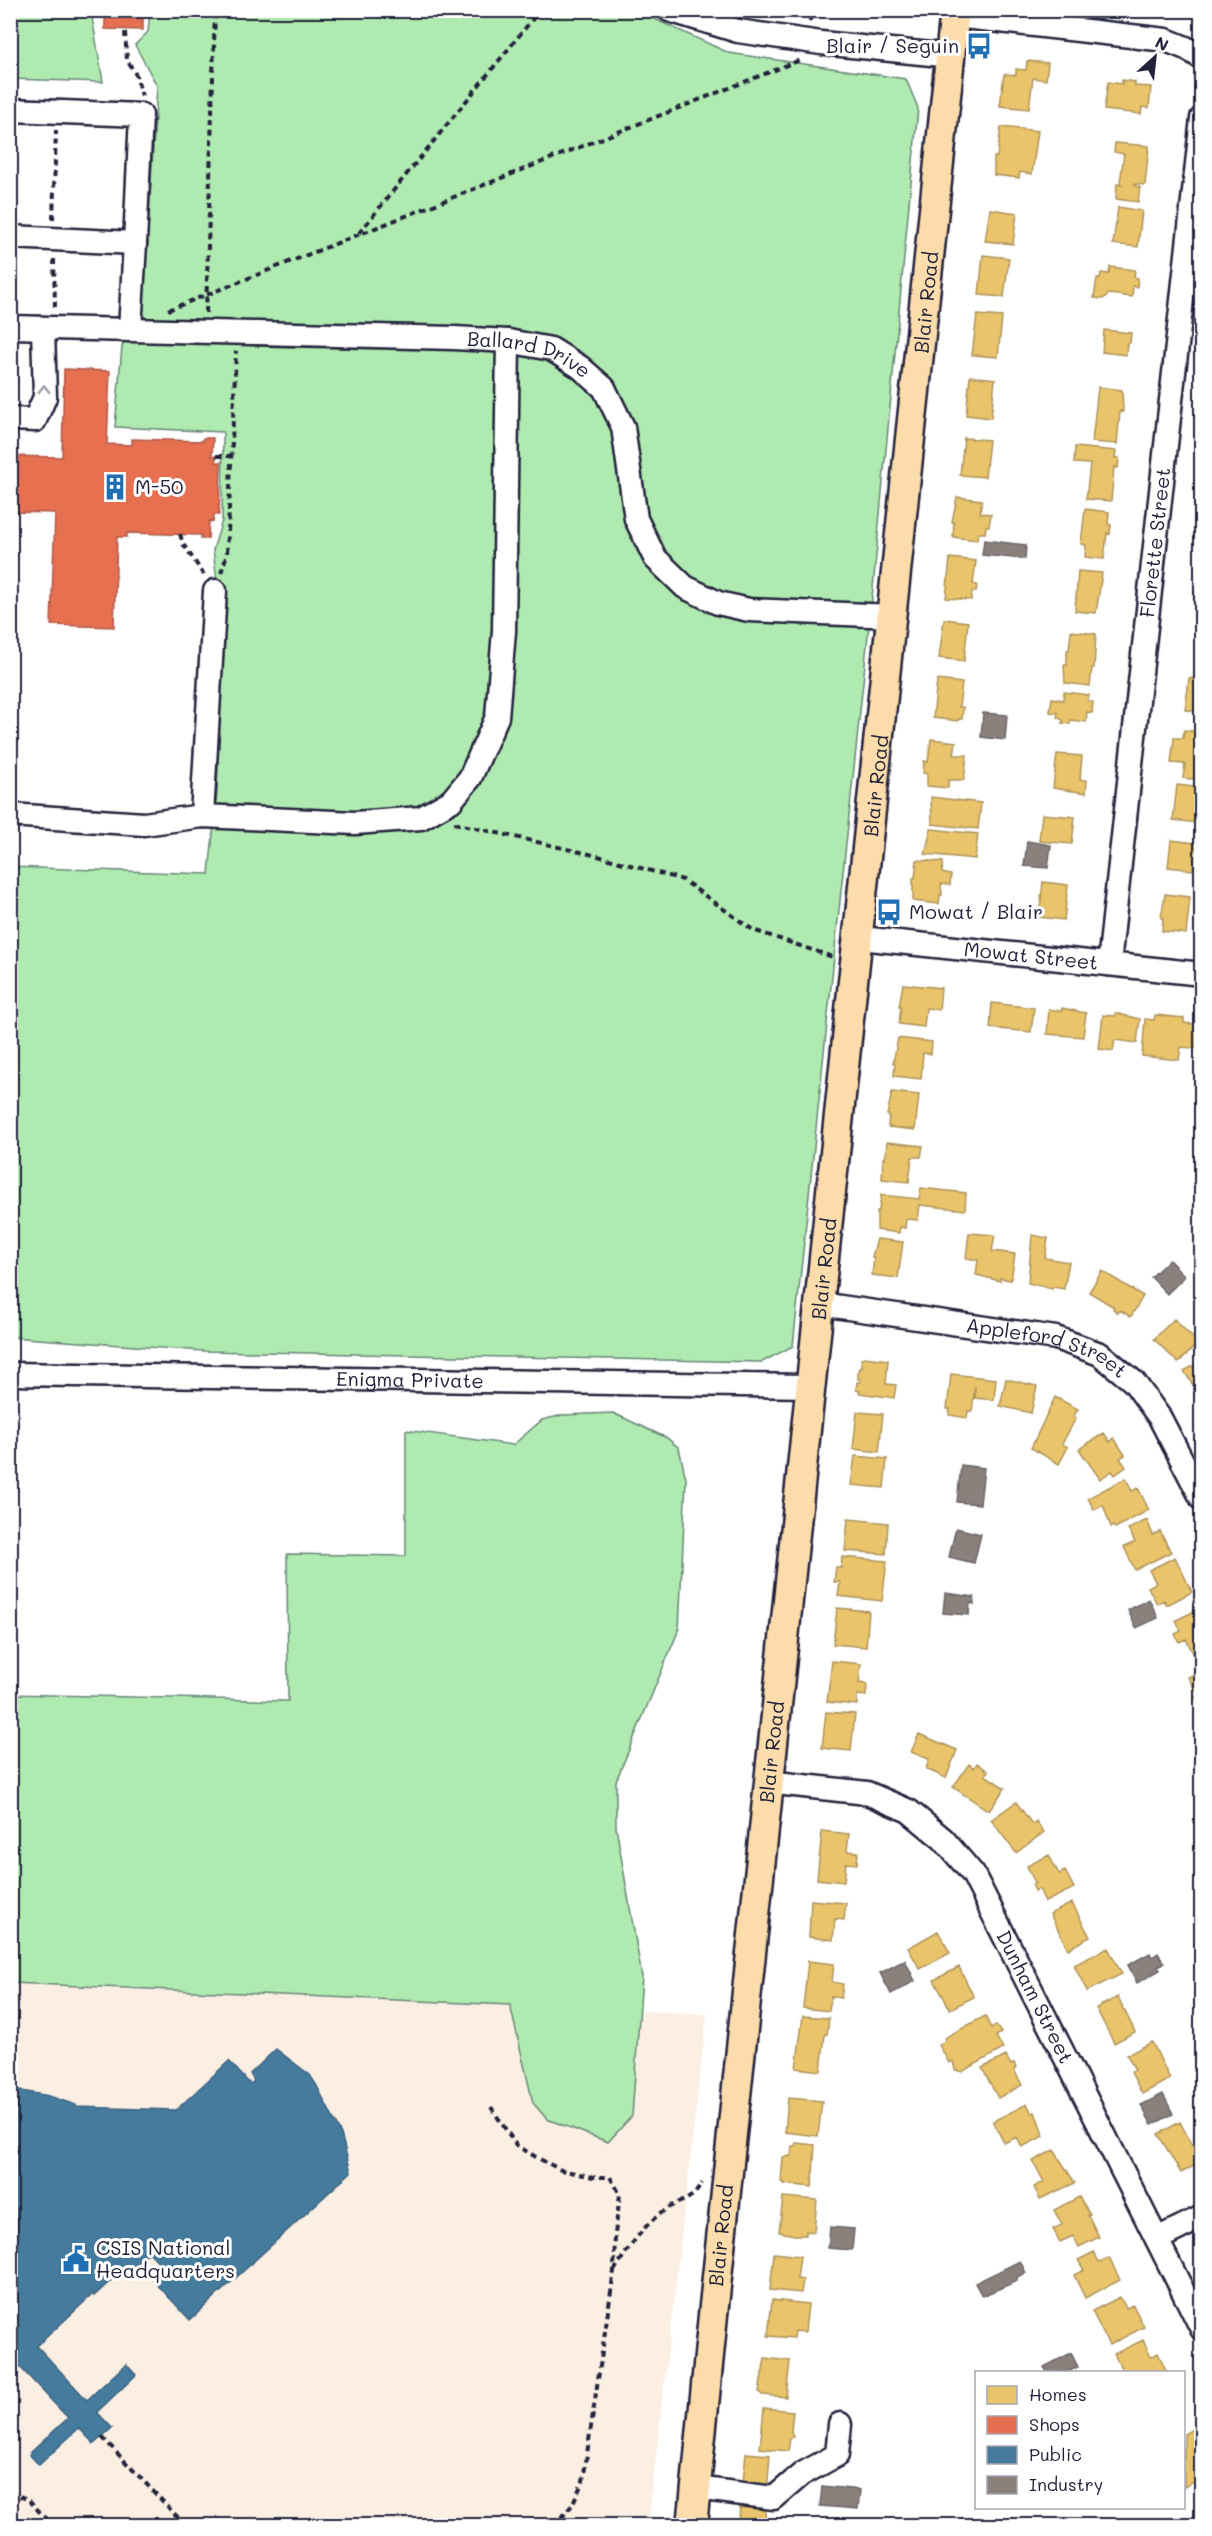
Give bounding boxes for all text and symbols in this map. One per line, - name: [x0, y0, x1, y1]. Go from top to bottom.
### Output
- north arrow: [1125, 27, 1185, 87]
- bus stop icon: Blair / Seguin: [964, 31, 994, 61]
- text: N: [1152, 31, 1172, 55]
- place label: Blair / Seguin: [826, 32, 959, 58]
- street label: Blair Road: [907, 250, 943, 354]
- street label: Ballard Drive: [466, 325, 597, 383]
- one-way arrow: [38, 384, 50, 393]
- street label: Florette Street: [1133, 466, 1175, 619]
- building icon: M-50: [100, 472, 130, 502]
- place label: M-50: [135, 473, 183, 499]
- street label: Blair Road: [857, 733, 894, 838]
- bus stop icon: Mowat / Blair: [874, 897, 904, 927]
- place label: Mowat / Blair: [909, 898, 1043, 924]
- street label: Mowat Street: [963, 935, 1100, 975]
- street label: Blair Road: [805, 1217, 842, 1321]
- street label: Appleford Street: [965, 1311, 1133, 1383]
- street label: Enigma Private: [336, 1365, 484, 1393]
- street label: Blair Road: [753, 1700, 789, 1804]
- street label: Dunham Street: [991, 1926, 1080, 2067]
- street label: Blair Road: [702, 2183, 738, 2288]
- place label: CSIS National Headquarters: [96, 2234, 235, 2283]
- public building icon: CSIS National Headquarters: [61, 2244, 91, 2274]
- legend: [975, 2371, 1185, 2509]
- text: Homes: [1029, 2382, 1087, 2406]
- text: Shops: [1029, 2412, 1080, 2436]
- text: Public: [1029, 2442, 1082, 2466]
- text: Industry: [1029, 2472, 1103, 2496]

